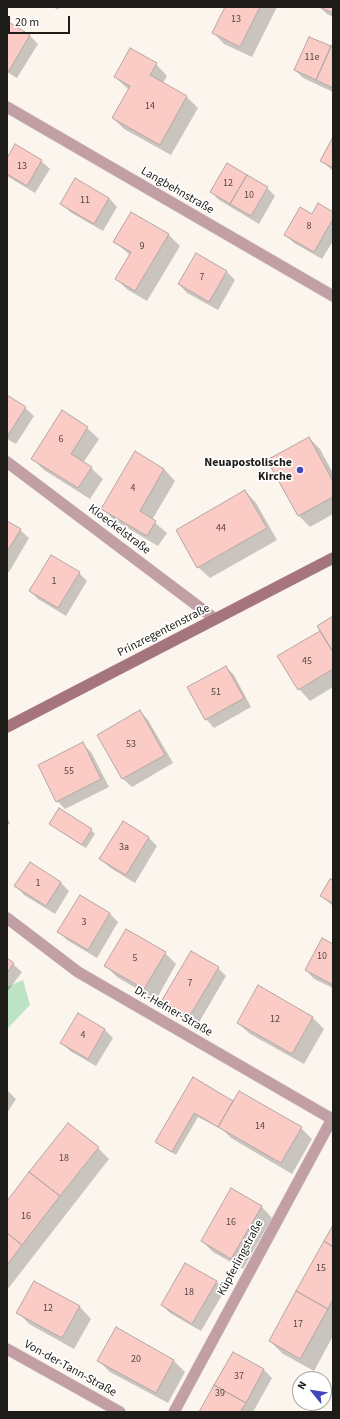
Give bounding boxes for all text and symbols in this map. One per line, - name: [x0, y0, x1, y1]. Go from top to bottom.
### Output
- scale bar: [10, 8, 72, 34]
- text: 20 m: [15, 14, 39, 31]
- house number: 13: [231, 14, 241, 26]
- house number: 11e: [305, 52, 319, 64]
- house number: 14: [145, 101, 155, 113]
- house number: 13: [17, 161, 27, 173]
- street label: Langbehnstraße: [138, 164, 216, 218]
- house number: 12: [223, 178, 233, 190]
- house number: 10: [244, 190, 254, 202]
- house number: 11: [80, 195, 90, 207]
- house number: 8: [307, 221, 311, 233]
- house number: 9: [140, 241, 144, 253]
- house number: 7: [200, 272, 204, 284]
- house number: 6: [59, 434, 63, 446]
- place label: Neuapostolische Kirche: [204, 456, 292, 484]
- marker: Neuapostolische Kirche: [295, 465, 305, 475]
- house number: 4: [131, 483, 135, 495]
- street label: Kloeckelstraße: [85, 502, 153, 558]
- house number: 44: [216, 523, 226, 535]
- house number: 1: [52, 576, 56, 588]
- street label: Prinzregentenstraße: [115, 601, 213, 661]
- house number: 45: [302, 656, 312, 668]
- house number: 51: [211, 687, 221, 699]
- house number: 53: [126, 739, 136, 751]
- house number: 55: [64, 766, 74, 778]
- house number: 3a: [119, 842, 129, 854]
- house number: 1: [36, 878, 40, 890]
- house number: 3: [82, 917, 86, 929]
- house number: 10: [317, 951, 327, 963]
- house number: 5: [133, 953, 137, 965]
- house number: 7: [188, 978, 192, 990]
- street label: Dr.-Hefner-Straße: [131, 984, 215, 1040]
- house number: 12: [270, 1014, 280, 1026]
- house number: 4: [81, 1030, 85, 1042]
- house number: 14: [255, 1121, 265, 1133]
- house number: 18: [59, 1153, 69, 1165]
- house number: 16: [21, 1211, 31, 1223]
- house number: 16: [226, 1217, 236, 1229]
- street label: Küpferlingstraße: [215, 1218, 267, 1298]
- house number: 15: [316, 1263, 326, 1275]
- house number: 18: [184, 1287, 194, 1299]
- house number: 12: [43, 1303, 53, 1315]
- house number: 17: [293, 1319, 303, 1331]
- street label: Von-der-Tann-Straße: [21, 1338, 119, 1400]
- house number: 20: [131, 1354, 141, 1366]
- house number: 37: [234, 1371, 244, 1383]
- north arrow: [292, 1371, 332, 1411]
- text: N: [294, 1378, 310, 1392]
- house number: 39: [215, 1388, 225, 1400]

